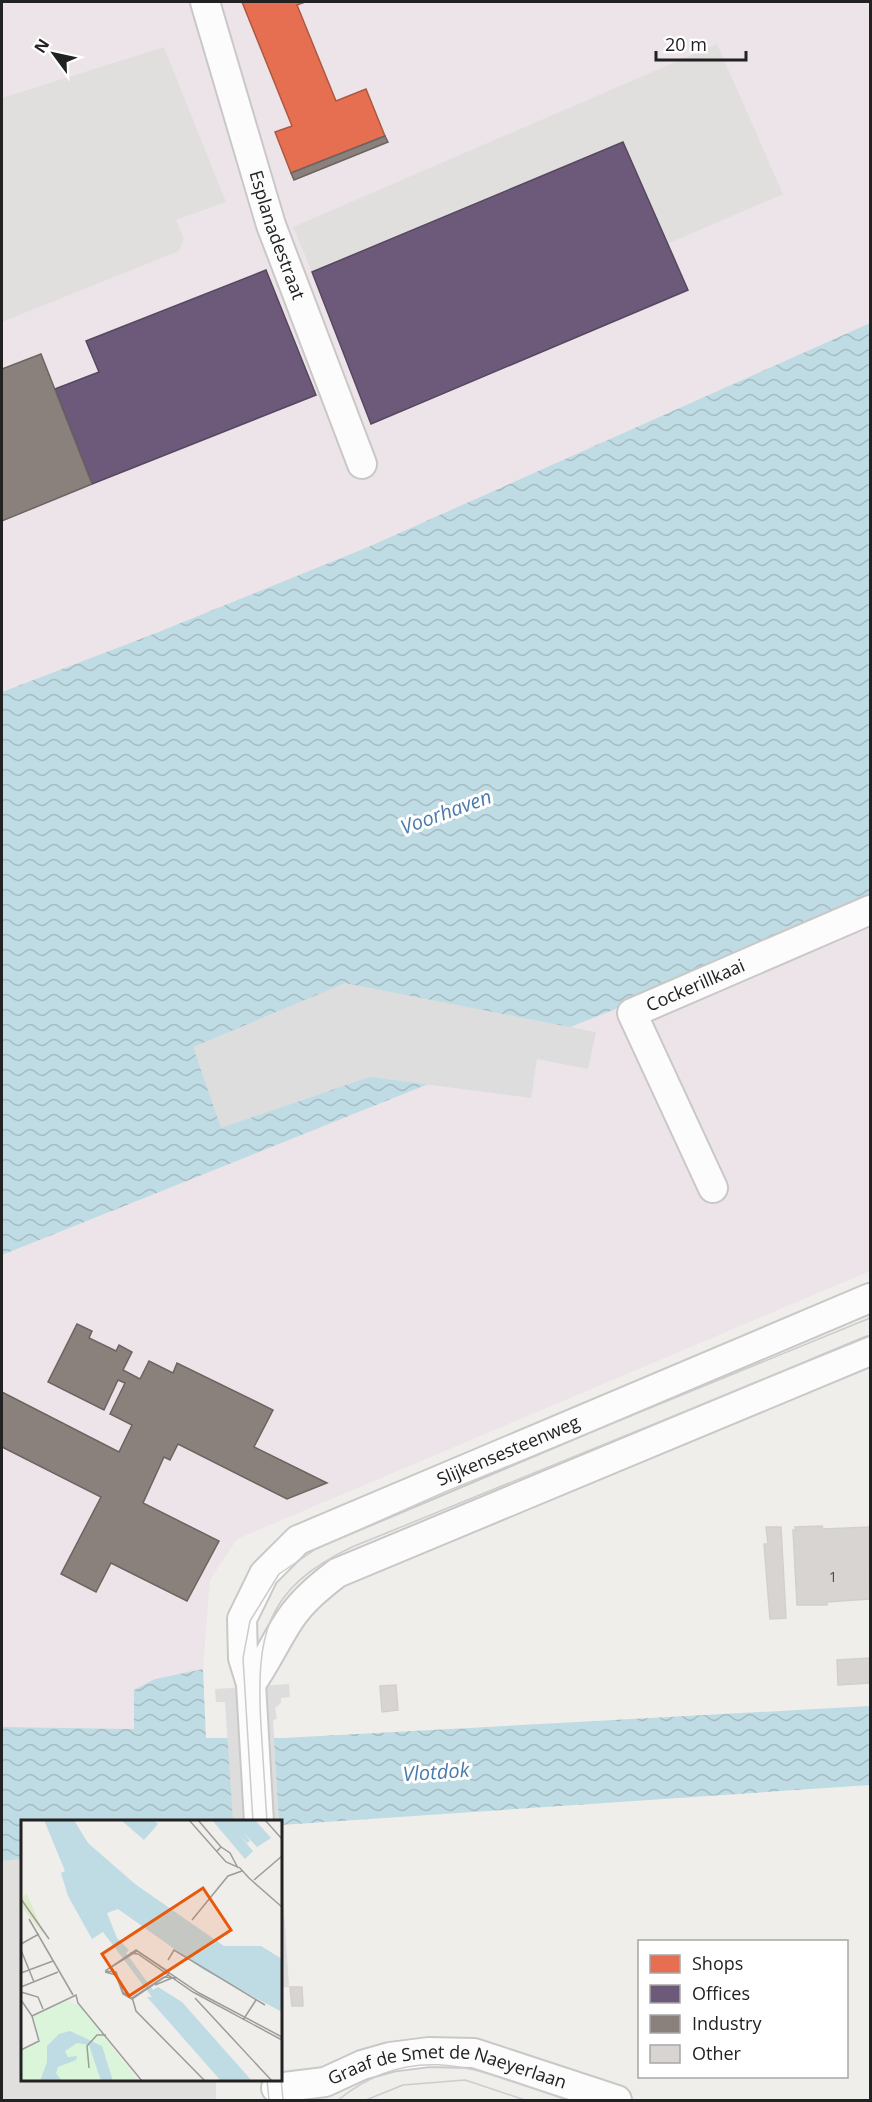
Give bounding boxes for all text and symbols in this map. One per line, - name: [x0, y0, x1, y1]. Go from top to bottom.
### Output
- north arrow: [24, 24, 84, 84]
- scale bar: [656, 24, 746, 62]
- text: 20 m: [665, 32, 707, 56]
- text: N: [29, 34, 54, 57]
- street label: Esplanadestraat: [245, 167, 311, 303]
- water label: Voorhaven: [397, 783, 495, 840]
- street label: Cockerillkaai: [642, 953, 748, 1017]
- street label: Slijkensesteenweg: [433, 1409, 583, 1491]
- house number: 1: [829, 1566, 837, 1586]
- water label: Vlotdok: [402, 1756, 471, 1787]
- inset map: [21, 1820, 282, 2081]
- legend: [638, 1940, 848, 2078]
- text: Shops: [692, 1951, 743, 1975]
- text: Offices: [692, 1981, 750, 2005]
- text: Industry: [692, 2011, 762, 2035]
- text: Graaf de Smet de Naeyerlaan: [324, 2039, 570, 2094]
- text: Other: [692, 2041, 742, 2065]
- street label: Graaf de Smet de Naeyerlaan: [324, 2071, 570, 2097]

